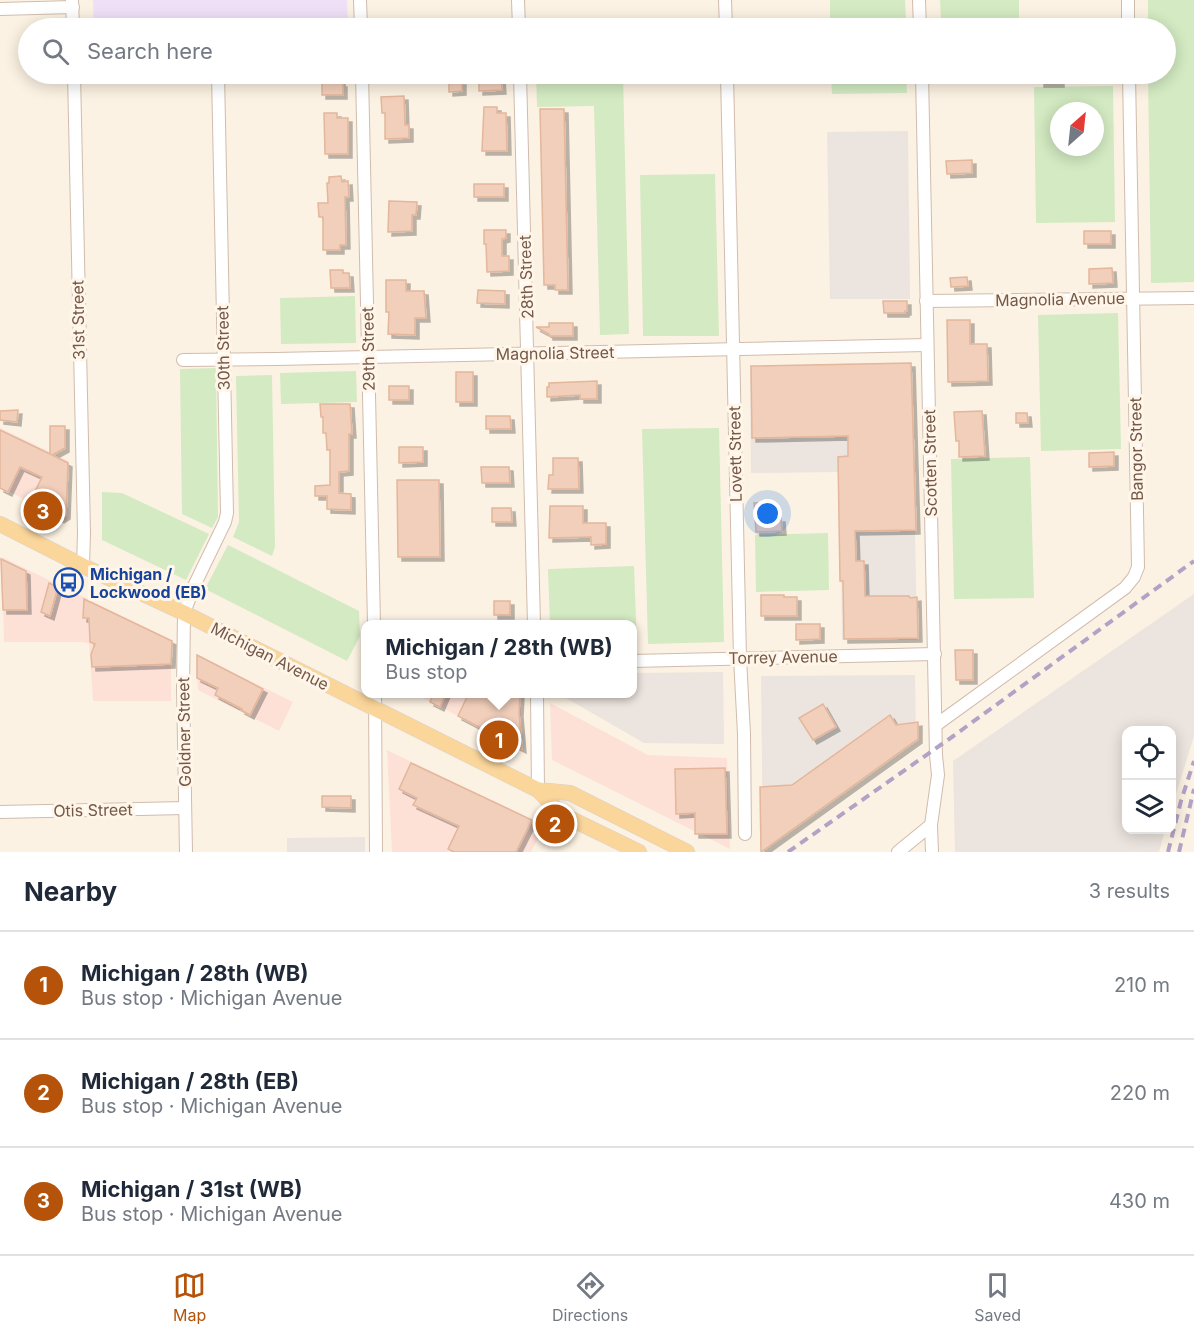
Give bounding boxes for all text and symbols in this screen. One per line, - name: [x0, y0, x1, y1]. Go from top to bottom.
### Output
- search box: [18, 18, 1176, 84]
- icon: search: [39, 35, 72, 68]
- text: Search here: [87, 38, 213, 64]
- north arrow: [1050, 102, 1104, 156]
- street label: 28th Street: [515, 235, 537, 319]
- street label: 31st Street: [67, 280, 89, 360]
- street label: Magnolia Avenue: [995, 288, 1125, 310]
- street label: 30th Street: [212, 306, 234, 390]
- street label: 29th Street: [357, 307, 379, 391]
- street label: Magnolia Street: [495, 342, 615, 364]
- street label: Bangor Street: [1125, 397, 1147, 501]
- street label: Lovett Street: [724, 406, 746, 502]
- street label: Scotten Street: [919, 409, 941, 517]
- pin: 3: [24, 488, 63, 534]
- your location: [753, 499, 782, 528]
- place label: Michigan / Lockwood (EB): [90, 564, 207, 602]
- bus stop icon: Michigan / Lockwood (EB): [53, 567, 85, 599]
- street label: Michigan Avenue: [208, 618, 332, 694]
- popup: [361, 620, 637, 698]
- text: Michigan / 28th (WB): [385, 634, 613, 660]
- street label: Torrey Avenue: [728, 646, 838, 668]
- text: Bus stop: [385, 660, 467, 684]
- street label: Goldner Street: [173, 677, 195, 787]
- pin: 1: [480, 718, 518, 762]
- map controls: [1122, 726, 1176, 834]
- button: locate: [1122, 726, 1176, 780]
- button: layers: [1122, 780, 1176, 834]
- street label: Otis Street: [53, 799, 133, 821]
- pin: 2: [536, 802, 574, 846]
- text: Nearby: [24, 876, 117, 907]
- text: 3 results: [1089, 879, 1170, 903]
- text: Michigan / 28th (WB): [81, 960, 309, 986]
- text: 1: [39, 973, 48, 997]
- text: 210 m: [1114, 973, 1170, 997]
- text: Bus stop · Michigan Avenue: [81, 986, 342, 1010]
- text: Michigan / 28th (EB): [81, 1068, 299, 1094]
- text: 2: [37, 1081, 50, 1105]
- text: 220 m: [1110, 1081, 1170, 1105]
- text: Bus stop · Michigan Avenue: [81, 1094, 342, 1118]
- text: Michigan / 31st (WB): [81, 1176, 303, 1202]
- text: 3: [37, 1189, 50, 1213]
- text: 430 m: [1109, 1189, 1170, 1213]
- text: Bus stop · Michigan Avenue: [81, 1202, 342, 1226]
- tab: Map: [173, 1269, 206, 1325]
- tab: Directions: [552, 1269, 628, 1325]
- tab: Saved: [974, 1269, 1021, 1325]

